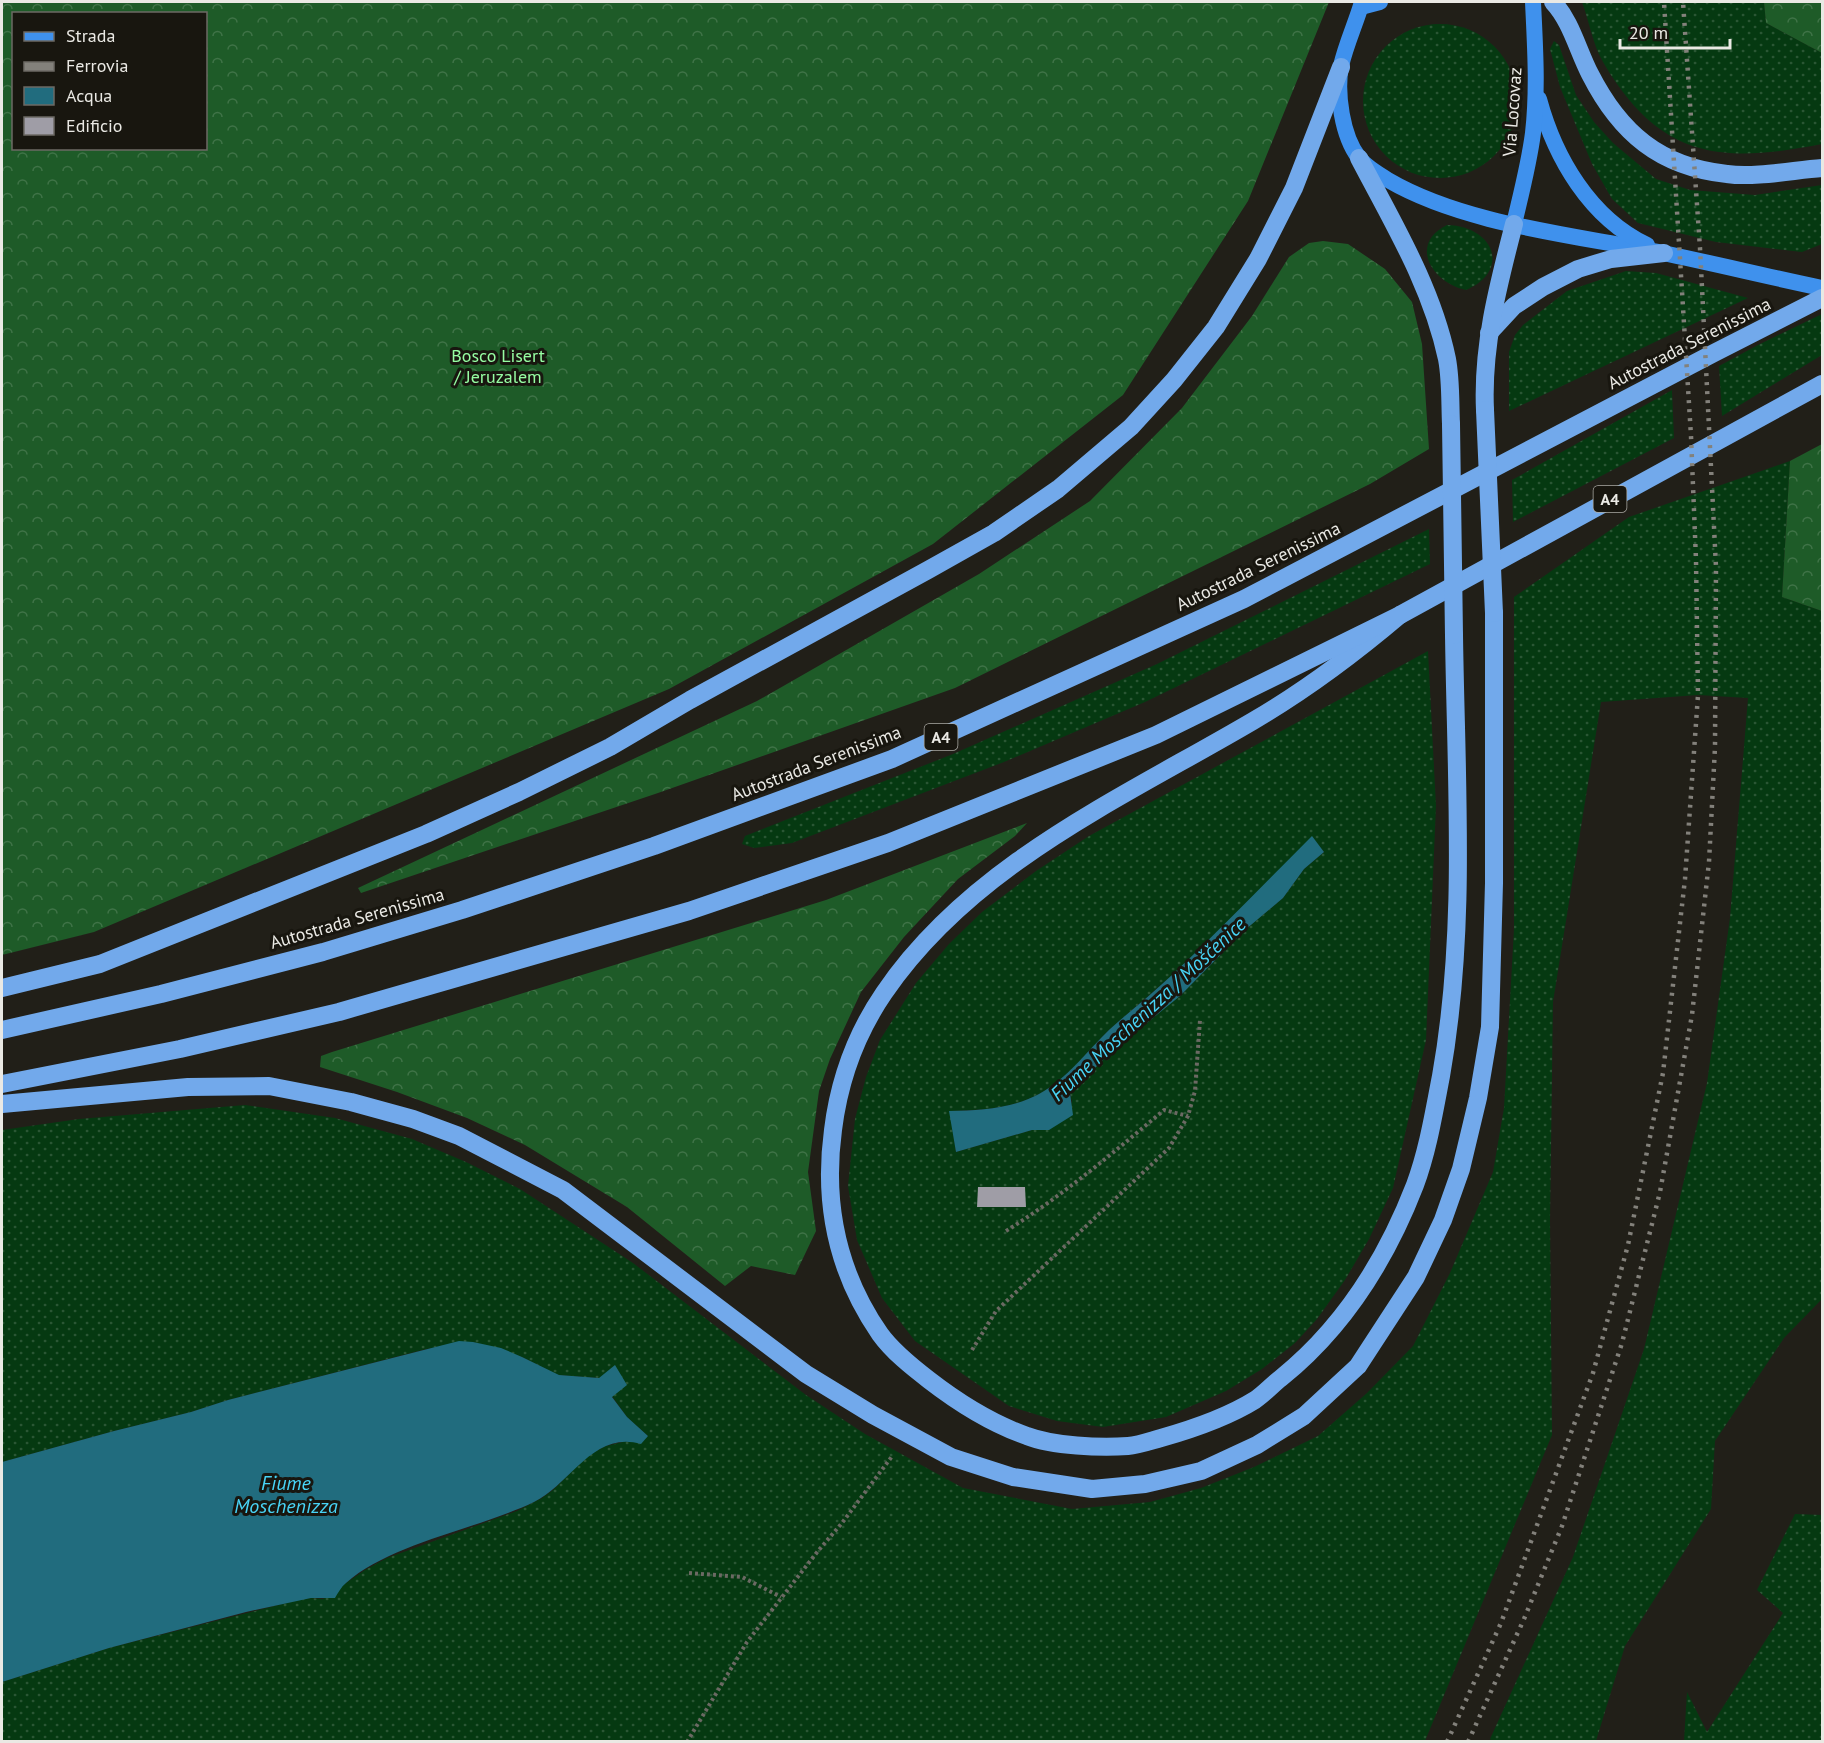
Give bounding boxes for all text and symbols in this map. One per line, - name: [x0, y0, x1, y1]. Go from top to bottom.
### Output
- legend: [12, 12, 207, 150]
- scale bar: [1620, 12, 1730, 50]
- text: 20 m: [1629, 21, 1668, 44]
- text: Strada: [66, 24, 115, 47]
- text: Ferrovia: [66, 54, 129, 77]
- street label: Via Locovaz: [1497, 67, 1527, 158]
- text: Acqua: [66, 84, 112, 107]
- text: Edificio: [66, 114, 122, 137]
- street label: Autostrada Serenissima: [1604, 292, 1774, 394]
- park label: Bosco Lisert / Jeruzalem: [451, 344, 545, 388]
- road number: A4: [1594, 486, 1626, 512]
- street label: Autostrada Serenissima: [1172, 516, 1344, 616]
- street label: Autostrada Serenissima: [728, 720, 904, 806]
- road number: A4: [924, 724, 958, 750]
- street label: Autostrada Serenissima: [267, 882, 447, 954]
- water label: Fiume Moschenizza / Moščenice: [1045, 911, 1252, 1107]
- water label: Fiume Moschenizza: [234, 1470, 338, 1519]

